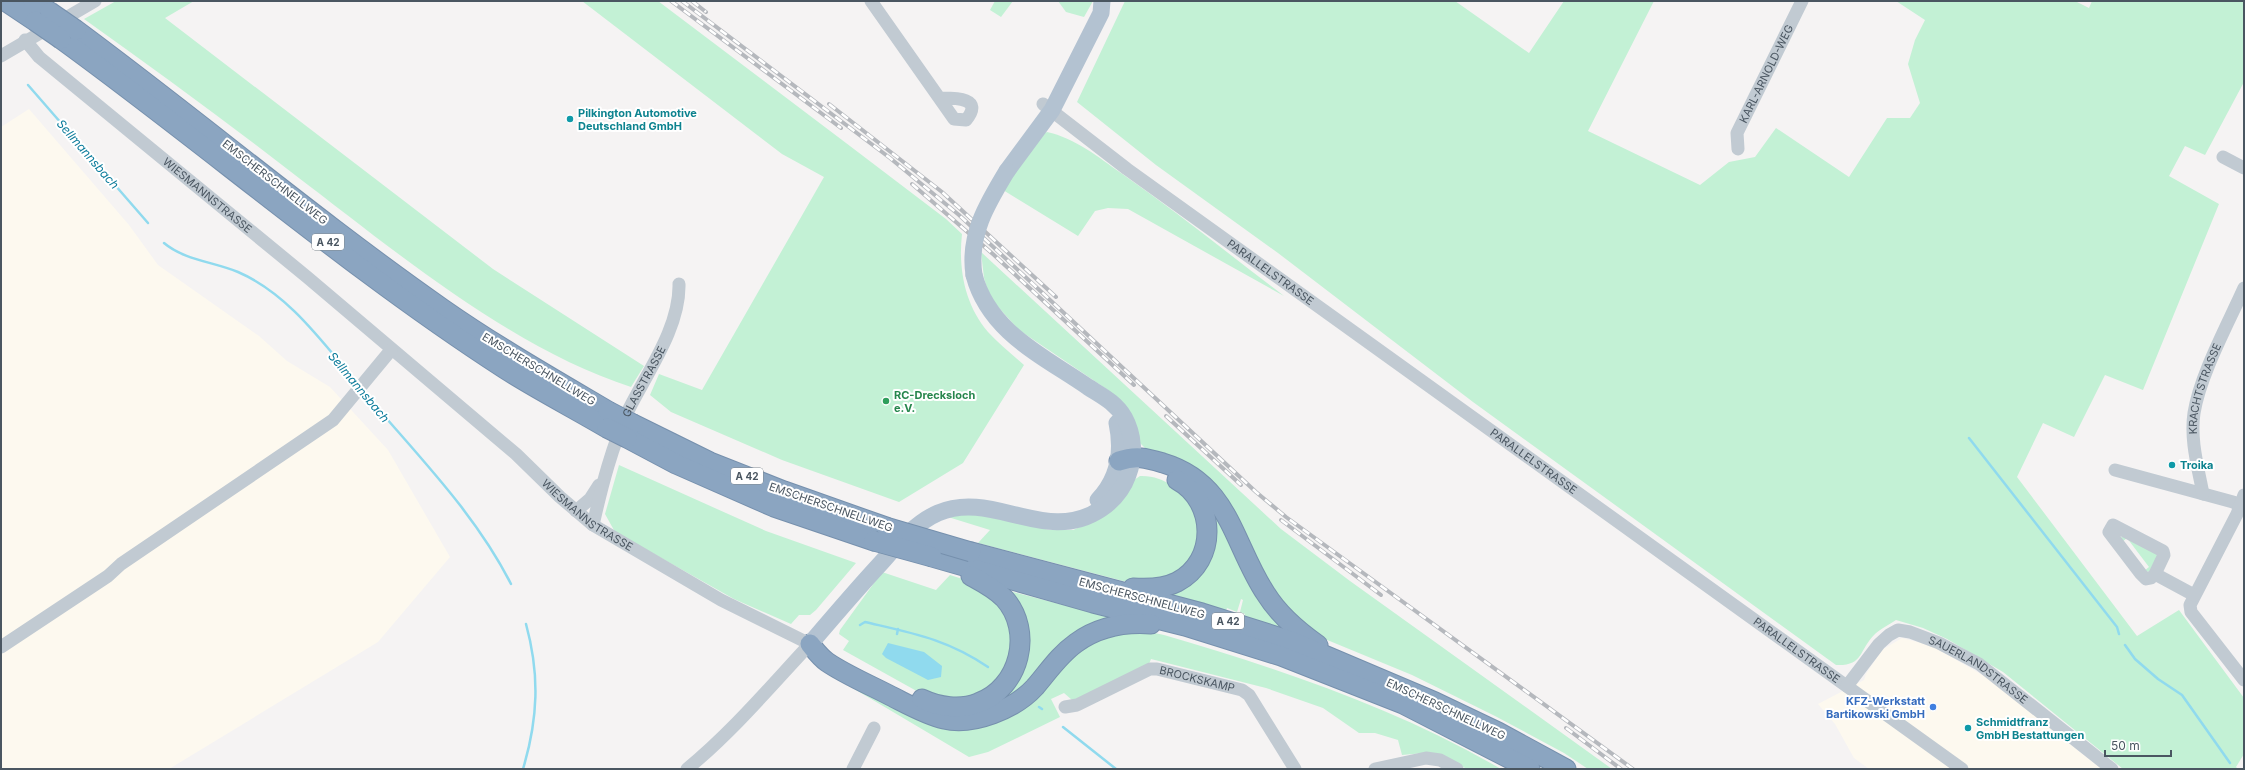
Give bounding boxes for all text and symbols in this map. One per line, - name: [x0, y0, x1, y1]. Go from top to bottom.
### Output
- street label: KARL-ARNOLD-WEG: [1736, 22, 1796, 125]
- place label: Pilkington Automotive Deutschland GmbH: [578, 106, 697, 133]
- marker: Pilkington Automotive Deutschland GmbH: [565, 114, 575, 124]
- water label: Sellmannsbach: [54, 116, 122, 192]
- street label: EMSCHERSCHNELLWEG: [220, 137, 330, 227]
- street label: WIESMANNSTRASSE: [160, 155, 255, 236]
- road number: A 42: [312, 234, 344, 250]
- street label: PARALLELSTRASSE: [1224, 236, 1317, 308]
- street label: EMSCHERSCHNELLWEG: [480, 330, 598, 408]
- street label: KRACHTSTRASSE: [2186, 341, 2224, 434]
- street label: GLASSTRASSE: [619, 344, 669, 419]
- water label: Sellmannsbach: [325, 349, 393, 425]
- place label: RC-Drecksloch e.V.: [894, 388, 975, 415]
- marker: RC-Drecksloch e.V.: [881, 396, 891, 406]
- street label: PARALLELSTRASSE: [1488, 425, 1580, 497]
- place label: Troika: [2180, 458, 2213, 472]
- marker: Troika: [2167, 460, 2177, 470]
- road number: A 42: [731, 468, 763, 484]
- street label: WIESMANNSTRASSE: [539, 476, 636, 554]
- street label: EMSCHERSCHNELLWEG: [767, 479, 895, 535]
- street label: EMSCHERSCHNELLWEG: [1078, 574, 1206, 622]
- road number: A 42: [1212, 613, 1244, 629]
- street label: PARALLELSTRASSE: [1751, 614, 1843, 686]
- street label: SAUERLANDSTRASSE: [1926, 633, 2031, 707]
- street label: BROCKSKAMP: [1158, 663, 1236, 695]
- street label: EMSCHERSCHNELLWEG: [1384, 675, 1508, 743]
- place label: KFZ-Werkstatt Bartikowski GmbH: [1826, 694, 1925, 721]
- marker: KFZ-Werkstatt Bartikowski GmbH: [1928, 702, 1938, 712]
- place label: Schmidtfranz GmbH Bestattungen: [1976, 715, 2084, 742]
- marker: Schmidtfranz GmbH Bestattungen: [1963, 723, 1973, 733]
- scale bar: [2105, 732, 2171, 758]
- text: 50 m: [2111, 738, 2140, 753]

